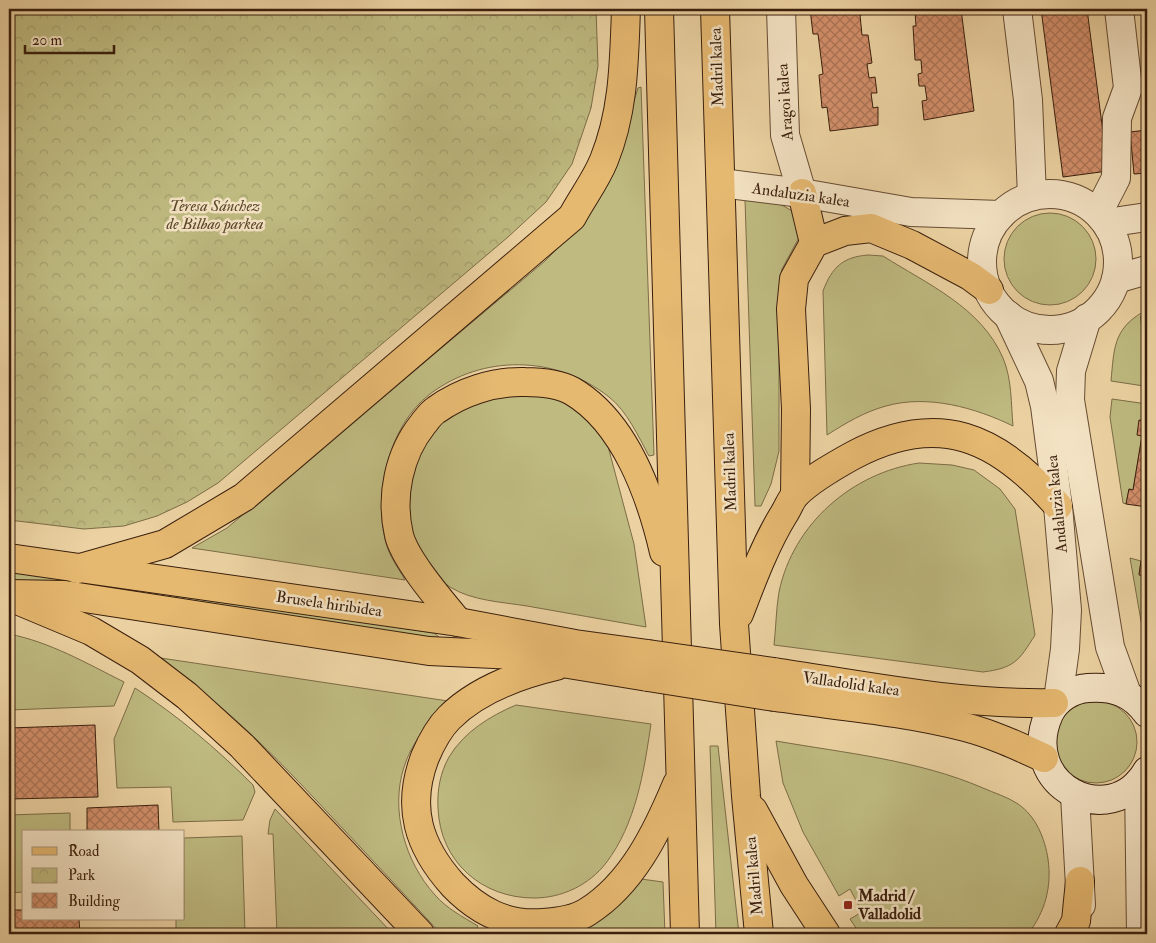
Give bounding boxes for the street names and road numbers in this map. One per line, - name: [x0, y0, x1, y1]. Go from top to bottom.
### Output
- street label: Madril kalea: [706, 27, 728, 107]
- street label: Aragoi kalea: [772, 62, 798, 142]
- street label: Andaluzia kalea: [750, 178, 852, 212]
- street label: Madril kalea: [719, 432, 741, 512]
- street label: Andaluzia kalea: [1042, 454, 1072, 555]
- street label: Brusela hiribidea: [275, 587, 384, 621]
- street label: Valladolid kalea: [801, 667, 901, 701]
- street label: Madril kalea: [741, 835, 767, 916]

